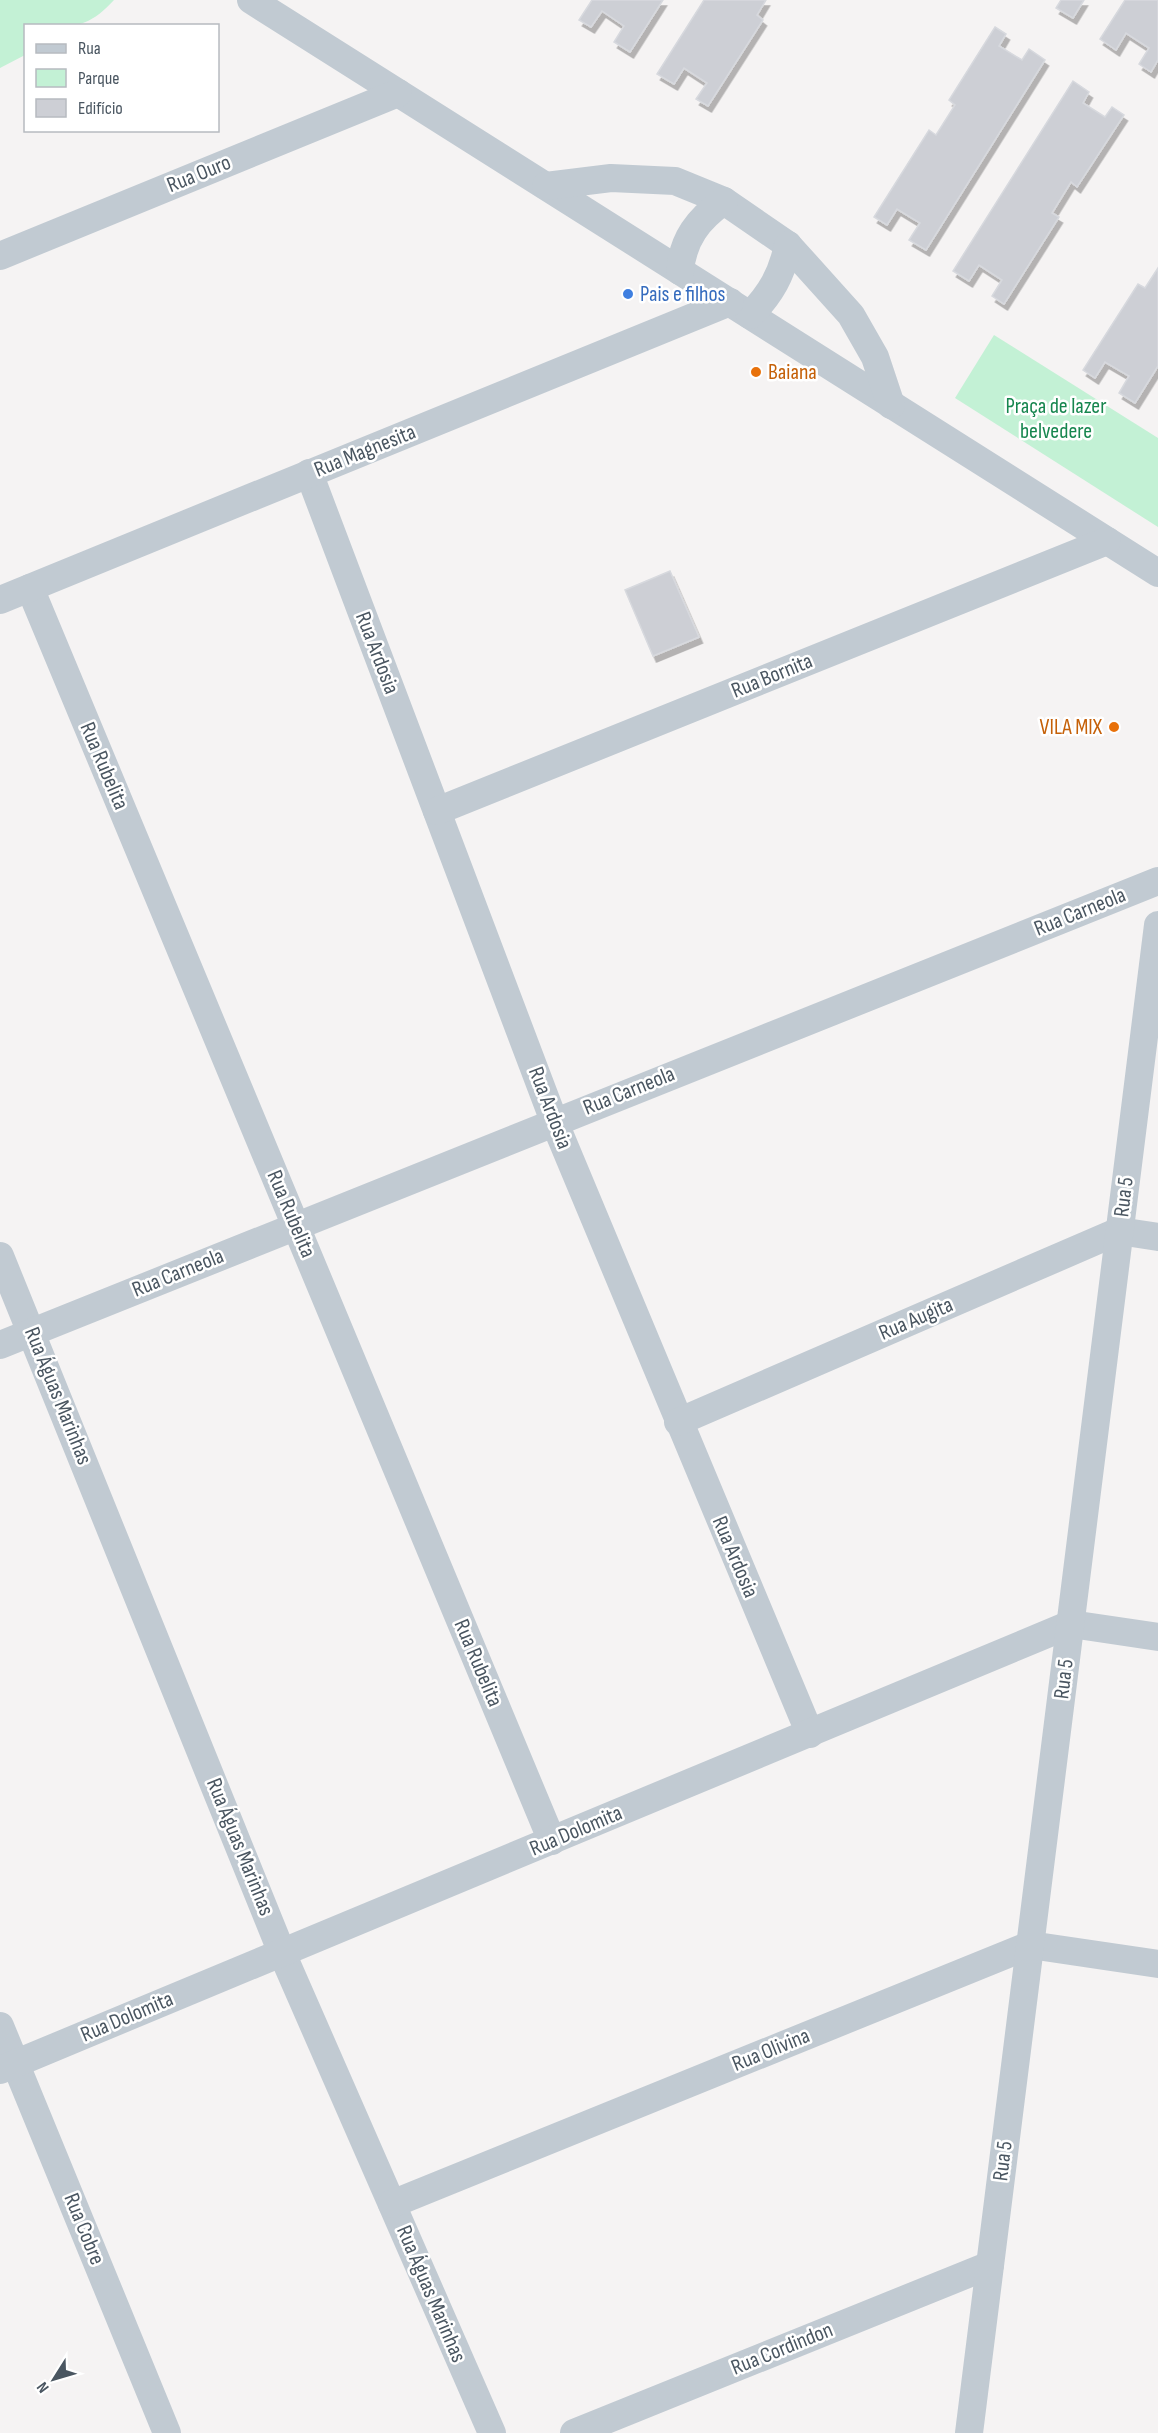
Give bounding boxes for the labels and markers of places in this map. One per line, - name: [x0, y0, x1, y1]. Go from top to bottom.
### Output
- place label: Pais e filhos: [640, 281, 726, 308]
- marker: Pais e filhos: [621, 287, 635, 301]
- place label: Baiana: [768, 359, 817, 386]
- marker: Baiana: [749, 365, 763, 379]
- place label: VILA MIX: [1040, 714, 1103, 741]
- marker: VILA MIX: [1107, 720, 1121, 734]

